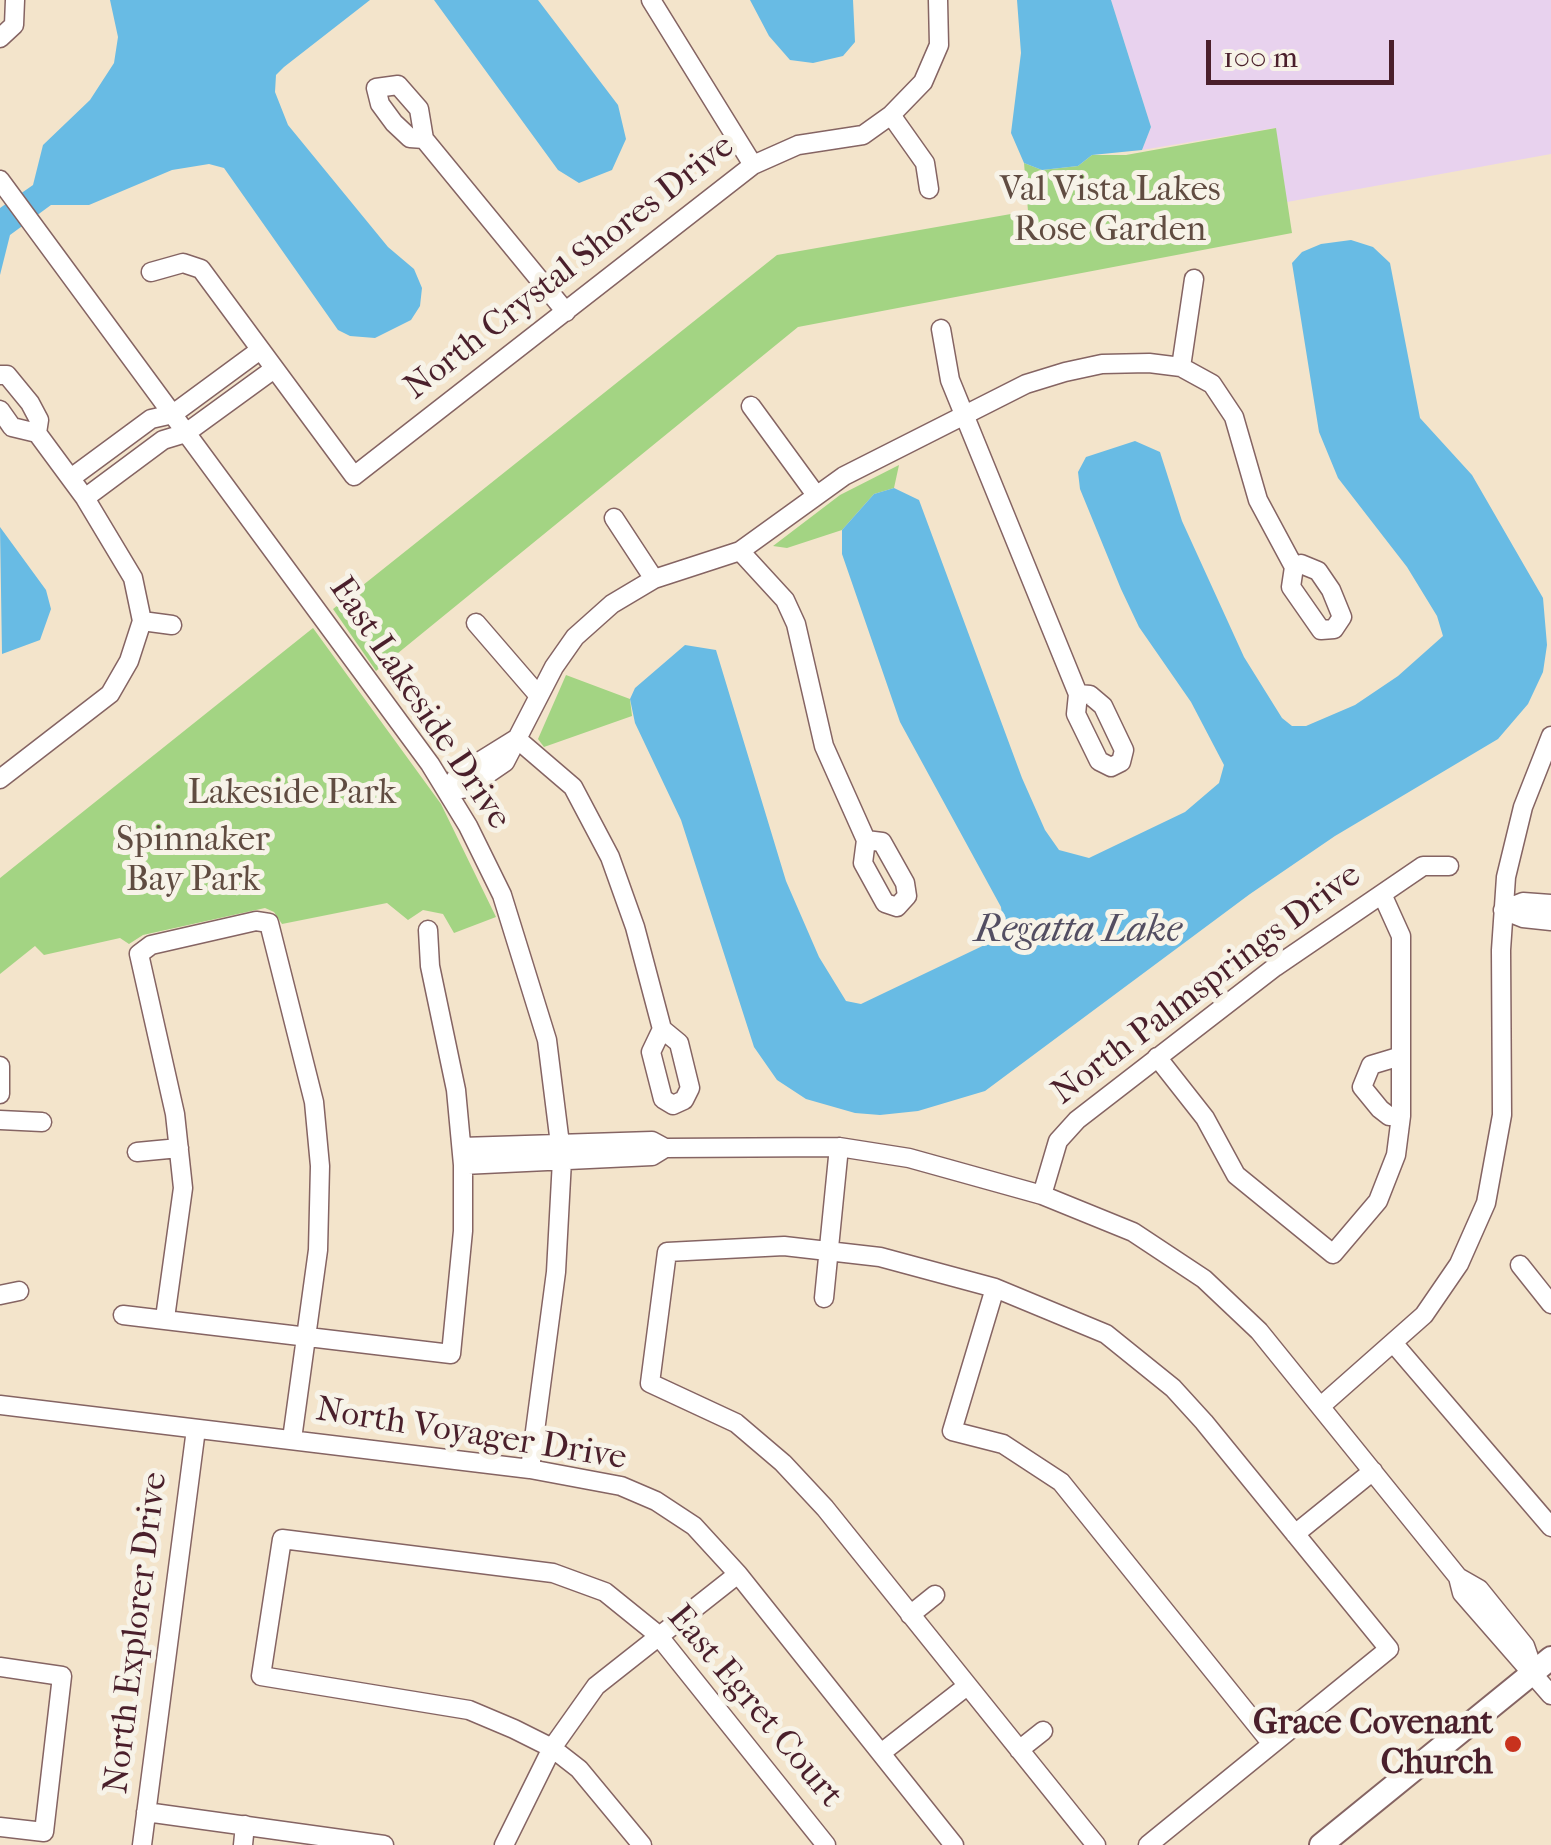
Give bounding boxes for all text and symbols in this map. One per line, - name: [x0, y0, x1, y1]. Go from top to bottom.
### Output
- scale bar: [1211, 20, 1398, 82]
- text: 100 m: [1223, 40, 1298, 75]
- street label: North Crystal Shores Drive: [397, 126, 743, 410]
- park label: Val Vista Lakes Rose Garden: [999, 170, 1221, 252]
- street label: East Lakeside Drive: [319, 570, 519, 838]
- park label: Lakeside Park: [188, 773, 396, 815]
- park label: Spinnaker Bay Park: [116, 820, 270, 902]
- street label: North Palmsprings Drive: [1044, 855, 1370, 1115]
- water label: Regatta Lake: [974, 909, 1182, 955]
- street label: North Voyager Drive: [313, 1390, 629, 1480]
- street label: North Explorer Drive: [96, 1470, 178, 1796]
- street label: East Egret Court: [657, 1597, 851, 1817]
- place label: Grace Covenant Church: [1253, 1703, 1493, 1785]
- marker: Grace Covenant Church: [1502, 1733, 1524, 1755]

